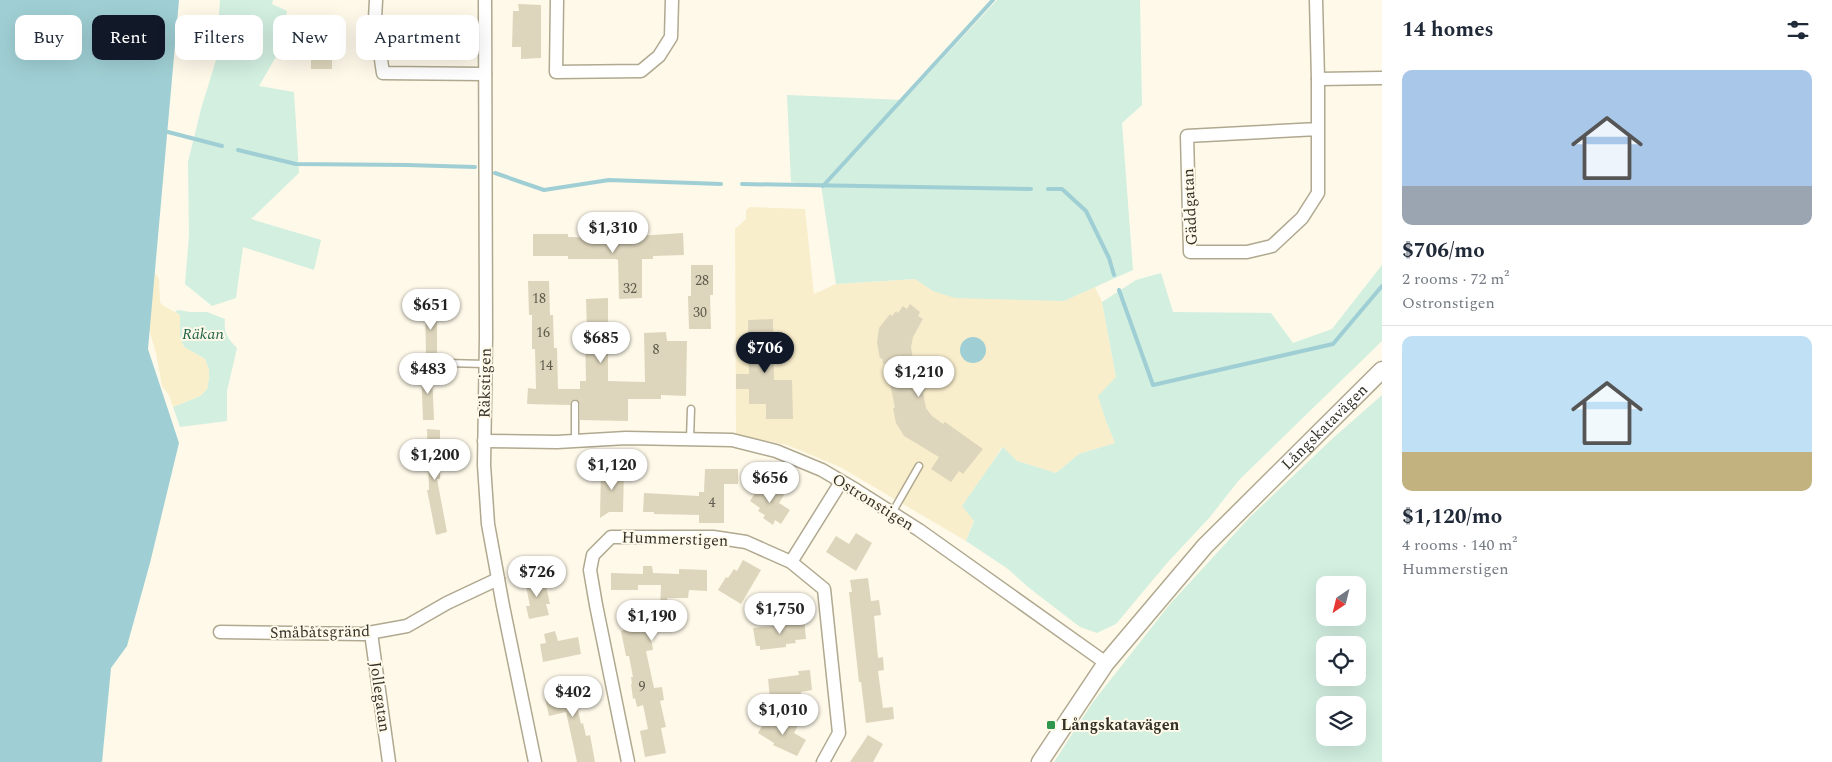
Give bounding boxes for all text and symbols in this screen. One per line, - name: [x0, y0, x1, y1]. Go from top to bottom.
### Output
- text: 14 homes: [1402, 14, 1494, 46]
- chip: Buy: [15, 15, 82, 60]
- chip: Rent: [92, 15, 165, 60]
- chip: Filters: [175, 15, 263, 60]
- chip: New: [273, 15, 346, 60]
- chip: Apartment: [356, 15, 479, 60]
- icon: filters: [1784, 16, 1812, 44]
- icon: home: [1562, 103, 1652, 193]
- street label: Gäddgatan: [1176, 168, 1204, 246]
- pin: $1,310: [572, 212, 654, 254]
- text: $1,310: [588, 216, 638, 240]
- text: $706/mo: [1402, 235, 1485, 267]
- text: 2 rooms · 72 m²: [1402, 267, 1509, 291]
- house number: 28: [695, 270, 709, 291]
- house number: 32: [623, 278, 637, 299]
- pin: $651: [401, 288, 461, 331]
- house number: 18: [532, 288, 546, 309]
- text: Ostronstigen: [1402, 291, 1495, 315]
- text: $651: [413, 293, 449, 317]
- house number: 30: [693, 302, 707, 323]
- park label: Räkan: [182, 322, 224, 346]
- house number: 16: [536, 322, 550, 343]
- pin: $685: [571, 322, 631, 364]
- text: $685: [583, 326, 619, 350]
- pin: $706: [735, 332, 795, 374]
- text: $706: [747, 336, 783, 360]
- house number: 8: [653, 339, 660, 360]
- street label: Räkstigen: [472, 348, 498, 418]
- pin: $483: [398, 352, 458, 395]
- house number: 14: [539, 355, 553, 376]
- pin: $1,210: [878, 356, 960, 398]
- text: $483: [410, 357, 446, 381]
- text: $1,210: [894, 360, 944, 384]
- icon: home: [1562, 368, 1652, 458]
- street label: Långskatavägen: [1276, 378, 1373, 476]
- pin: $1,200: [394, 438, 476, 481]
- text: $1,200: [410, 443, 460, 467]
- pin: $1,120: [571, 448, 653, 491]
- text: $1,120: [587, 453, 637, 477]
- pin: $656: [740, 462, 800, 504]
- text: $656: [752, 466, 788, 490]
- street label: Ostronstigen: [827, 467, 919, 537]
- house number: 4: [709, 492, 716, 513]
- text: $1,120/mo: [1402, 501, 1502, 533]
- street label: Hummerstigen: [621, 525, 729, 553]
- text: 4 rooms · 140 m²: [1402, 533, 1517, 557]
- pin: $726: [507, 556, 567, 598]
- text: Hummerstigen: [1402, 557, 1509, 581]
- text: $726: [519, 560, 555, 584]
- north arrow: [1316, 576, 1366, 626]
- map controls: [1316, 576, 1366, 746]
- pin: $1,750: [739, 592, 821, 635]
- text: $1,750: [755, 597, 805, 621]
- pin: $1,190: [611, 600, 693, 642]
- text: $1,190: [627, 604, 677, 628]
- street label: Småbåtsgränd: [270, 619, 370, 645]
- button: locate: [1316, 636, 1366, 686]
- street label: Jollegatan: [363, 660, 397, 734]
- pin: $402: [543, 676, 603, 718]
- house number: 9: [639, 676, 646, 697]
- text: $402: [555, 680, 591, 704]
- pin: $1,010: [742, 694, 824, 736]
- button: layers: [1316, 696, 1366, 746]
- text: $1,010: [758, 698, 808, 722]
- place label: Långskatavägen: [1061, 713, 1180, 737]
- marker: Långskatavägen: [1045, 719, 1057, 731]

